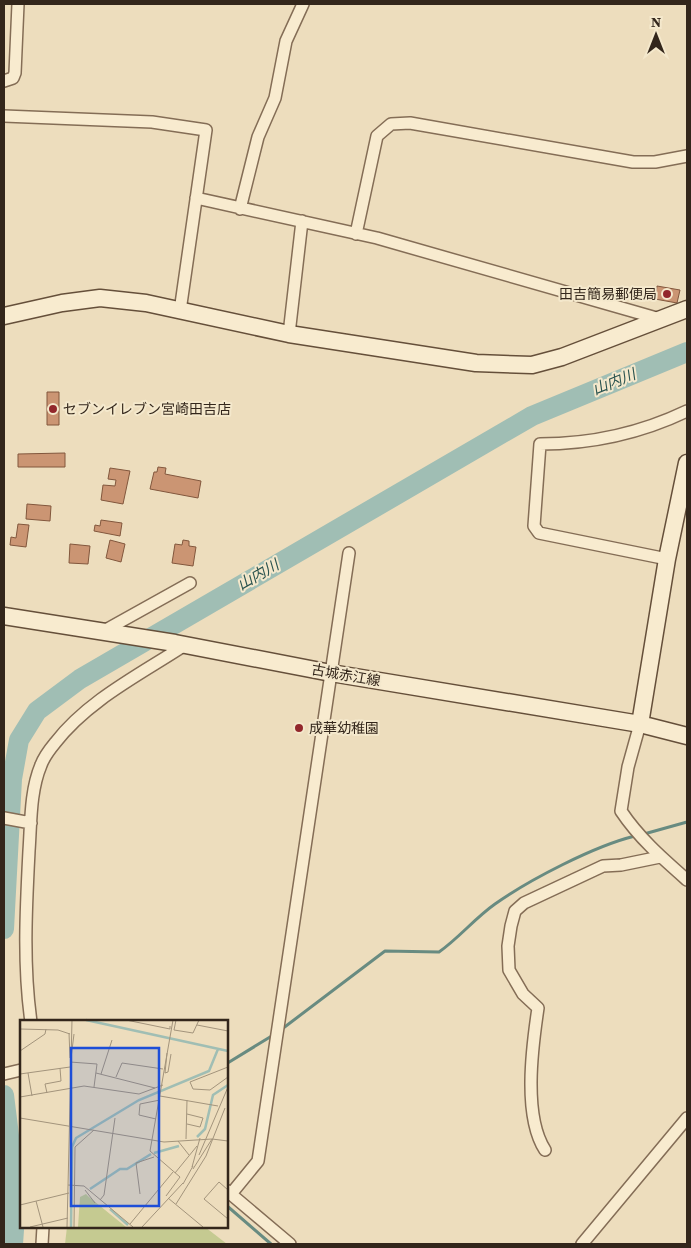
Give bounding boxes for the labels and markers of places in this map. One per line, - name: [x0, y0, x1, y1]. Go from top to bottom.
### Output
- place label: 田吉簡易郵便局: [559, 284, 657, 304]
- marker: 田吉簡易郵便局: [661, 288, 673, 300]
- place label: セブンイレブン宮崎田吉店: [63, 399, 231, 419]
- marker: セブンイレブン宮崎田吉店: [47, 403, 59, 415]
- place label: 成華幼稚園: [309, 718, 379, 738]
- marker: 成華幼稚園: [293, 722, 305, 734]

